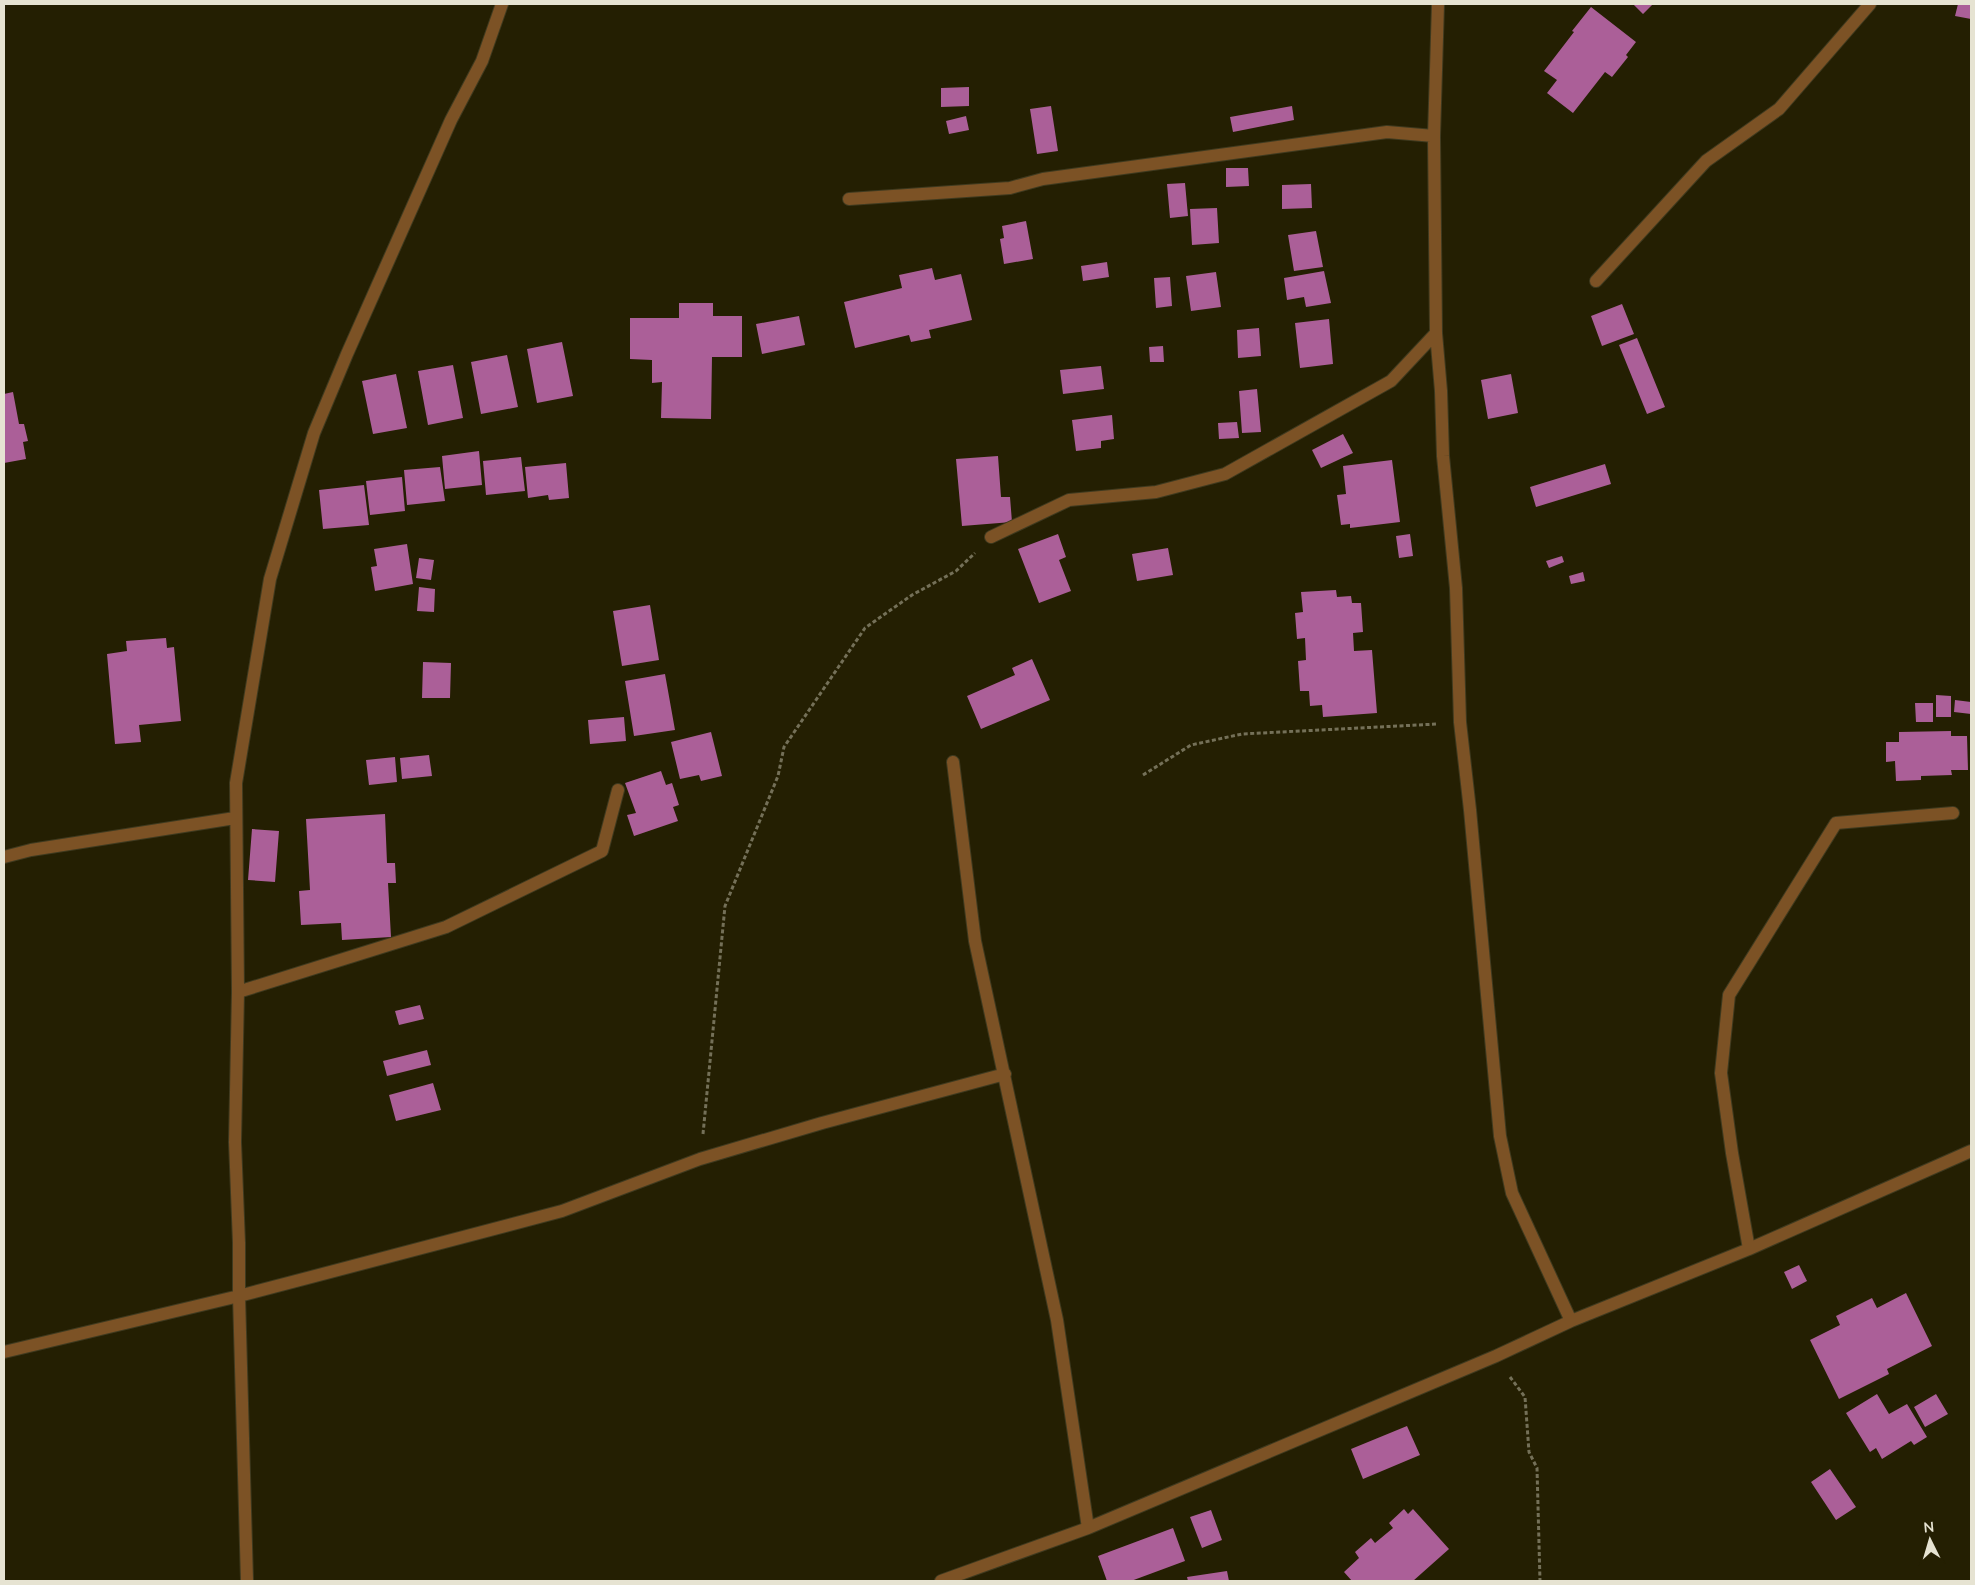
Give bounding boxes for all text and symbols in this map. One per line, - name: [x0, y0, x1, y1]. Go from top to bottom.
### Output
- north arrow: [1905, 1515, 1955, 1565]
- text: N: [1923, 1518, 1935, 1536]

